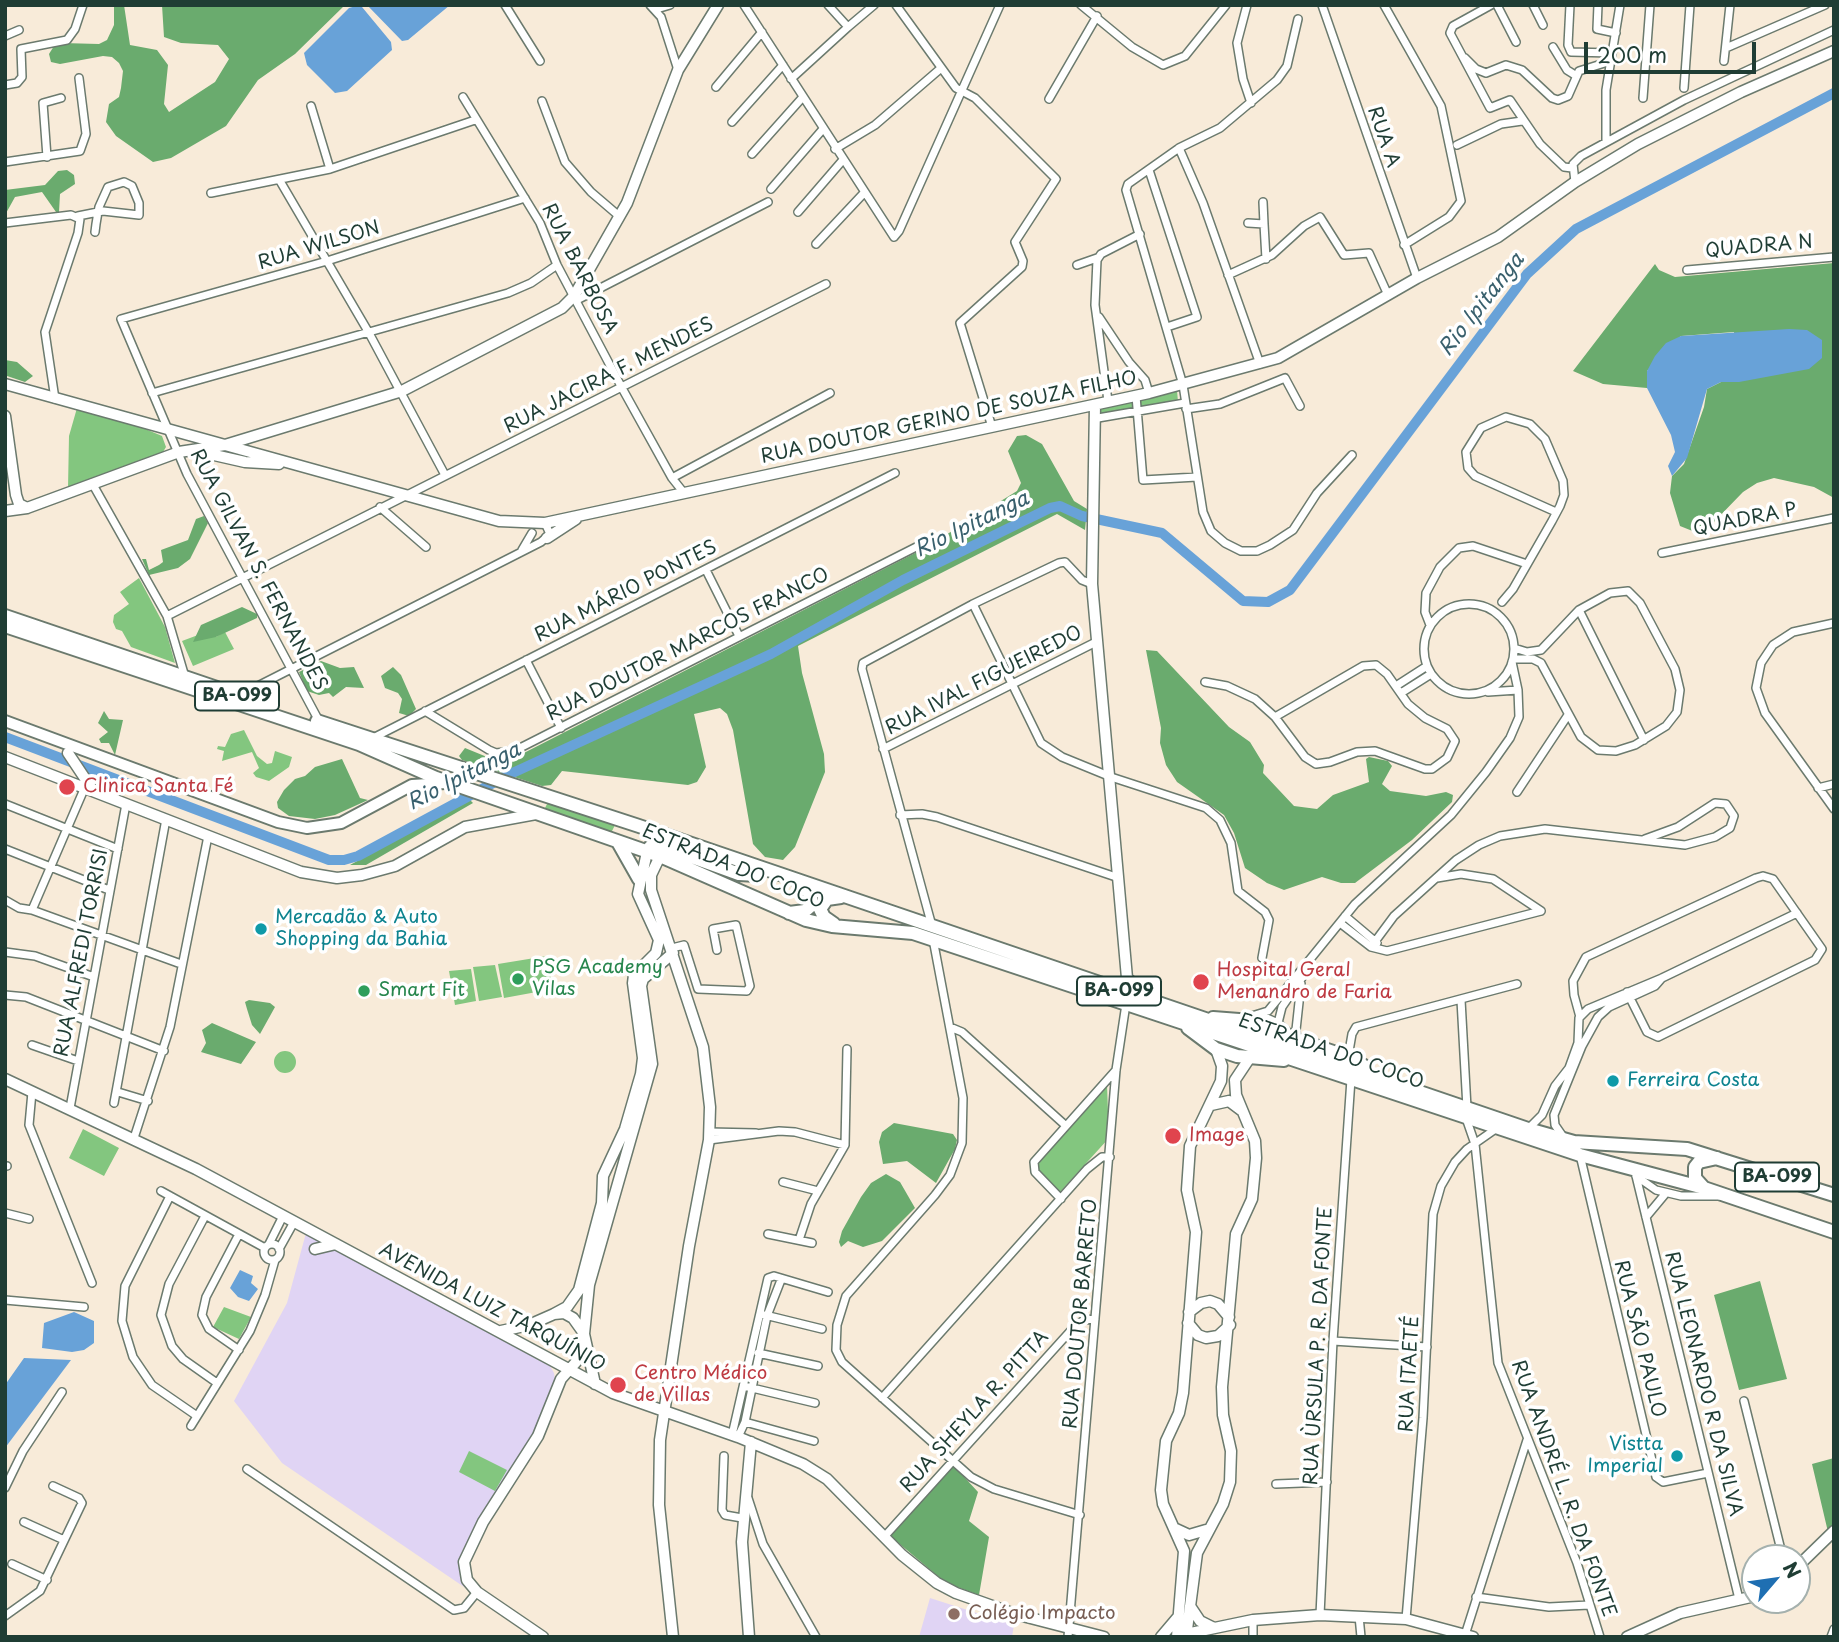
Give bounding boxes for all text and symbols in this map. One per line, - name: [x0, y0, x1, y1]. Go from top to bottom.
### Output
- scale bar: [1587, 28, 1758, 72]
- text: 200 m: [1597, 38, 1667, 70]
- street label: RUA A: [1362, 104, 1404, 170]
- street label: RUA BARBOSA: [536, 200, 622, 338]
- street label: RUA WILSON: [255, 217, 383, 275]
- street label: QUADRA N: [1704, 231, 1814, 263]
- water label: Rio Ipitanga: [1434, 248, 1530, 362]
- street label: RUA JACIRA F. MENDES: [500, 313, 718, 439]
- street label: RUA DOUTOR GERINO DE SOUZA FILHO: [759, 367, 1139, 469]
- street label: RUA GILVAN S. FERNANDES: [185, 445, 331, 695]
- water label: Rio Ipitanga: [911, 487, 1033, 563]
- street label: QUADRA P: [1691, 499, 1799, 541]
- street label: RUA MÁRIO PONTES: [531, 536, 721, 648]
- street label: RUA DOUTOR MARCOS FRANCO: [543, 564, 833, 726]
- street label: RUA IVAL FIGUEIREDO: [882, 622, 1086, 740]
- road number: BA-099: [195, 682, 279, 710]
- water label: Rio Ipitanga: [403, 738, 525, 816]
- place label: Clinica Santa Fé: [83, 776, 234, 798]
- marker: Clinica Santa Fé: [57, 777, 77, 797]
- street label: ESTRADA DO COCO: [639, 820, 827, 914]
- street label: RUA ALFREDI TORRISI: [51, 847, 113, 1059]
- place label: Mercadão & Auto Shopping da Bahia: [275, 907, 447, 951]
- marker: Mercadão & Auto Shopping da Bahia: [253, 921, 269, 937]
- place label: PSG Academy Vilas: [532, 957, 663, 1001]
- place label: Hospital Geral Menandro de Faria: [1217, 960, 1392, 1004]
- marker: PSG Academy Vilas: [510, 971, 526, 987]
- marker: Hospital Geral Menandro de Faria: [1191, 972, 1211, 992]
- road number: BA-099: [1077, 976, 1161, 1006]
- place label: Smart Fit: [378, 980, 465, 1002]
- marker: Smart Fit: [356, 983, 372, 999]
- street label: ESTRADA DO COCO: [1235, 1010, 1427, 1094]
- place label: Ferreira Costa: [1627, 1070, 1759, 1092]
- marker: Ferreira Costa: [1605, 1073, 1621, 1089]
- place label: Image: [1189, 1125, 1245, 1147]
- marker: Image: [1163, 1126, 1183, 1146]
- road number: BA-099: [1735, 1162, 1819, 1192]
- street label: RUA DOUTOR BARRETO: [1060, 1198, 1102, 1430]
- street label: RUA ÙRSULA P. R. DA FONTE: [1300, 1206, 1338, 1486]
- street label: AVENIDA LUIZ TARQUÍNIO: [375, 1239, 609, 1377]
- street label: RUA LEONARDO R DA SILVA: [1659, 1249, 1747, 1519]
- street label: RUA SÃO PAULO: [1608, 1258, 1670, 1420]
- street label: RUA ITAETÉ: [1396, 1315, 1424, 1433]
- street label: RUA SHEYLA R. PITTA: [896, 1326, 1054, 1498]
- street label: RUA ANDRÉ L. R. DA FONTE: [1506, 1357, 1620, 1621]
- place label: Centro Médico de Villas: [634, 1363, 767, 1407]
- marker: Centro Médico de Villas: [608, 1375, 628, 1395]
- place label: Vistta Imperial: [1587, 1434, 1663, 1478]
- marker: Vistta Imperial: [1669, 1448, 1685, 1464]
- north arrow: [1741, 1544, 1811, 1614]
- text: N: [1777, 1556, 1809, 1583]
- place label: Colégio Impacto: [968, 1603, 1115, 1625]
- marker: Colégio Impacto: [946, 1606, 962, 1622]

